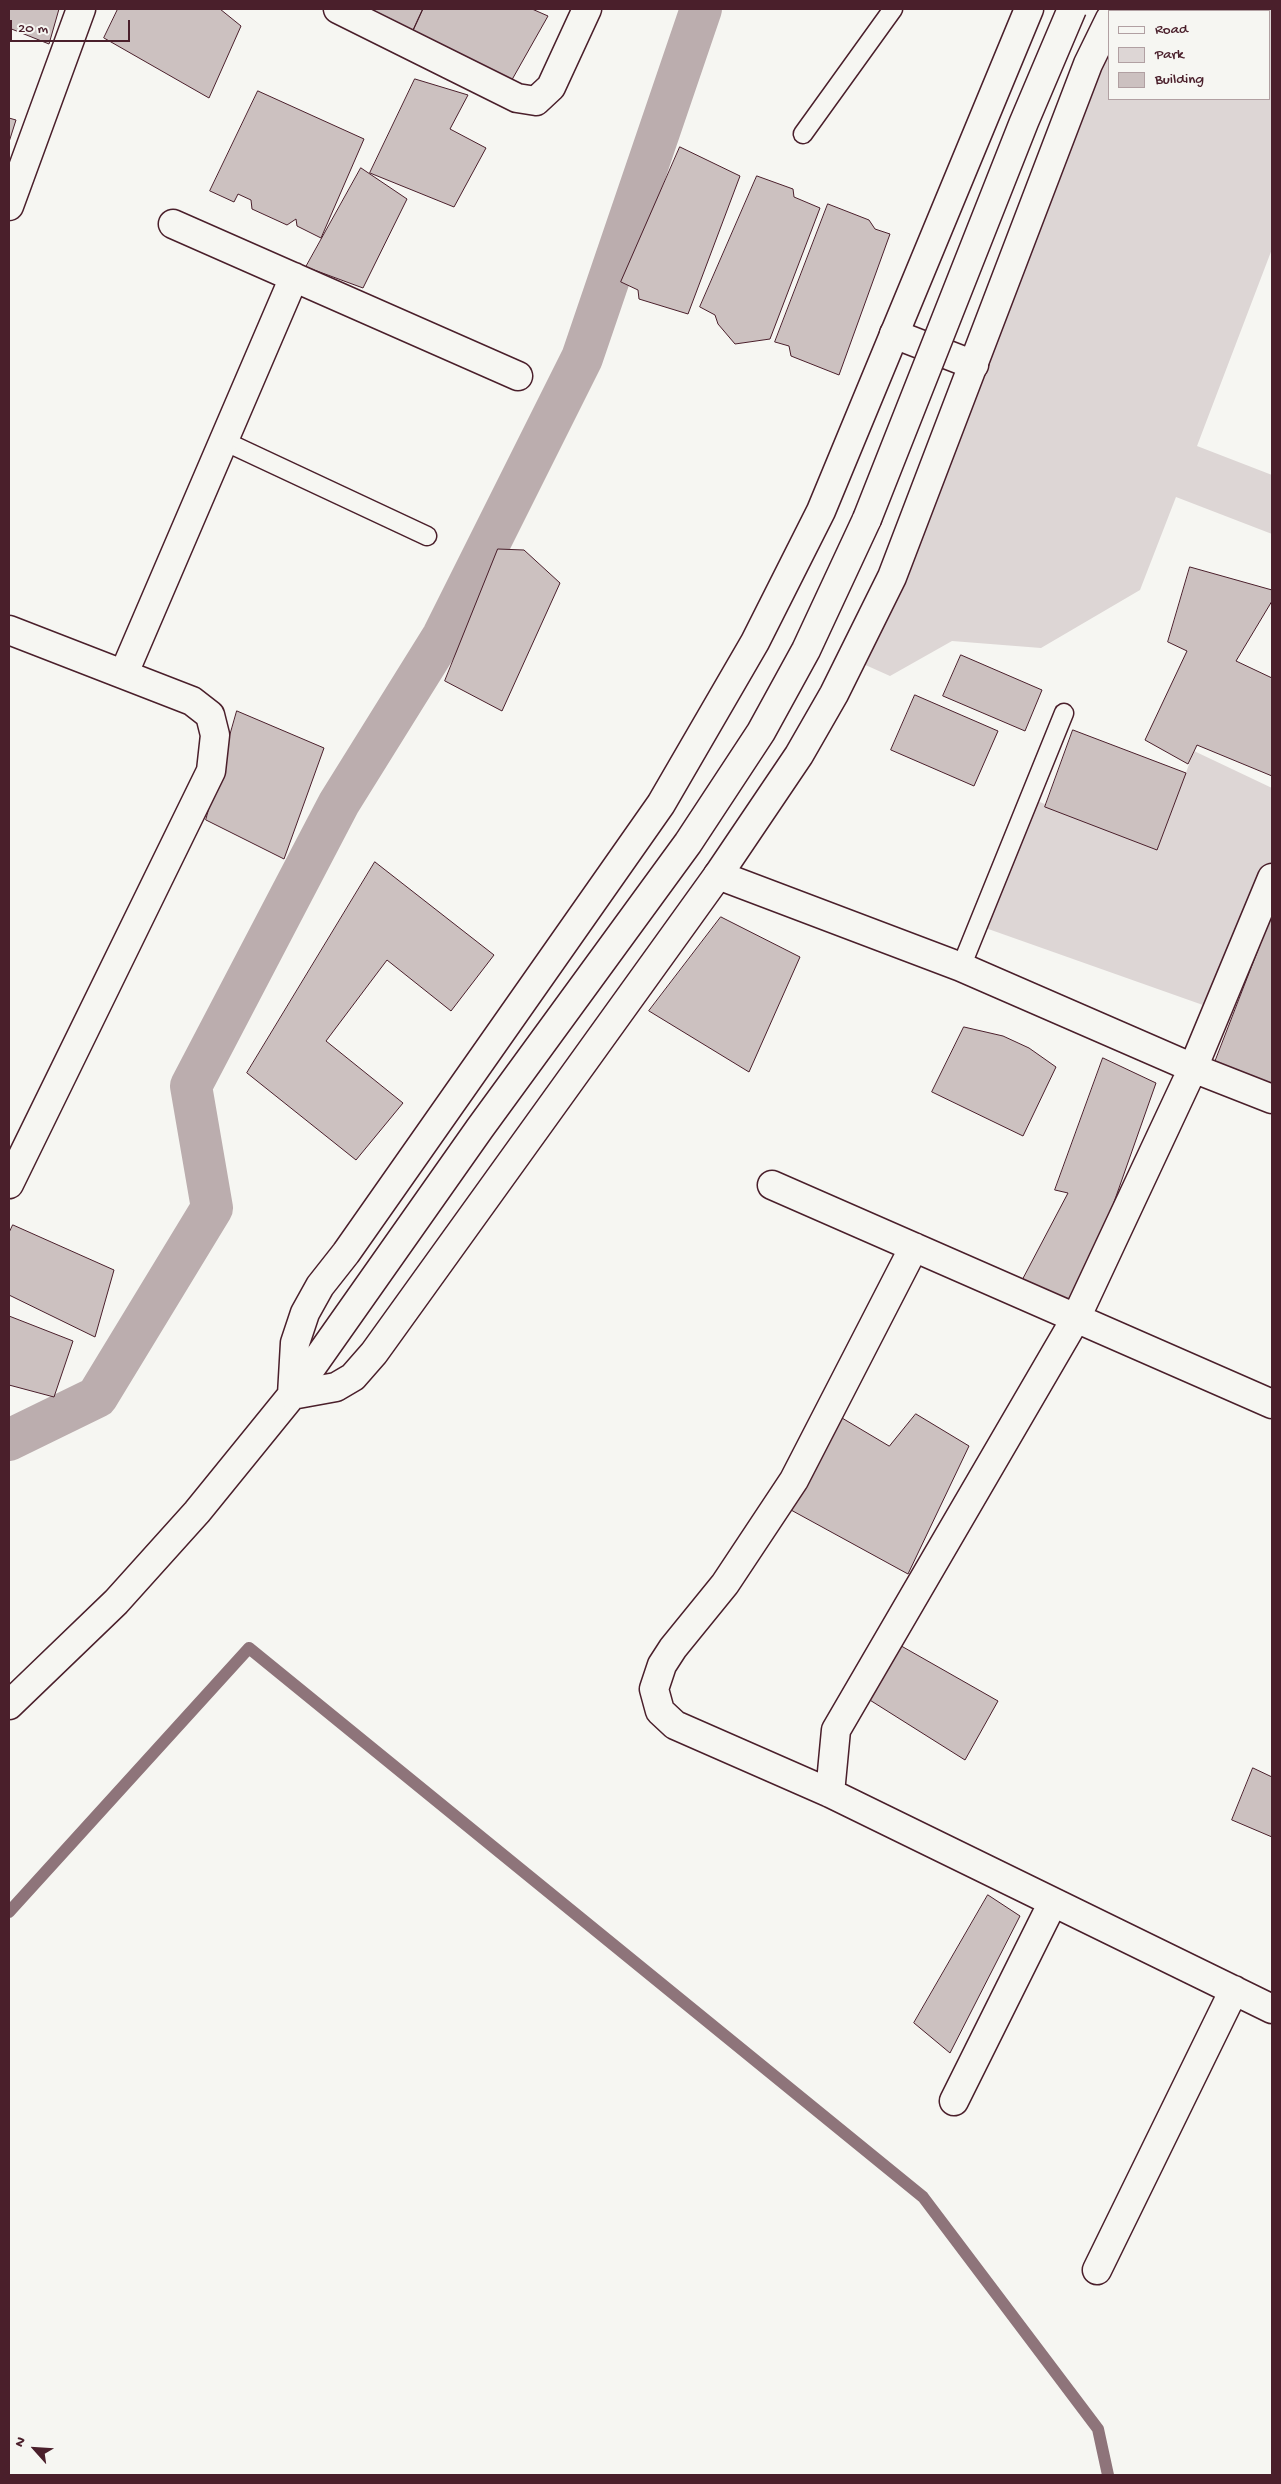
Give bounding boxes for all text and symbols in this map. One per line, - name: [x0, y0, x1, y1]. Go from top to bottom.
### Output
- scale bar: [12, 10, 132, 42]
- legend: [1108, 10, 1271, 100]
- text: 20 m: [18, 20, 48, 38]
- text: Road: [1155, 21, 1188, 39]
- text: Park: [1155, 46, 1184, 64]
- text: Building: [1155, 71, 1204, 89]
- north arrow: [10, 2424, 60, 2474]
- text: N: [11, 2434, 31, 2450]

